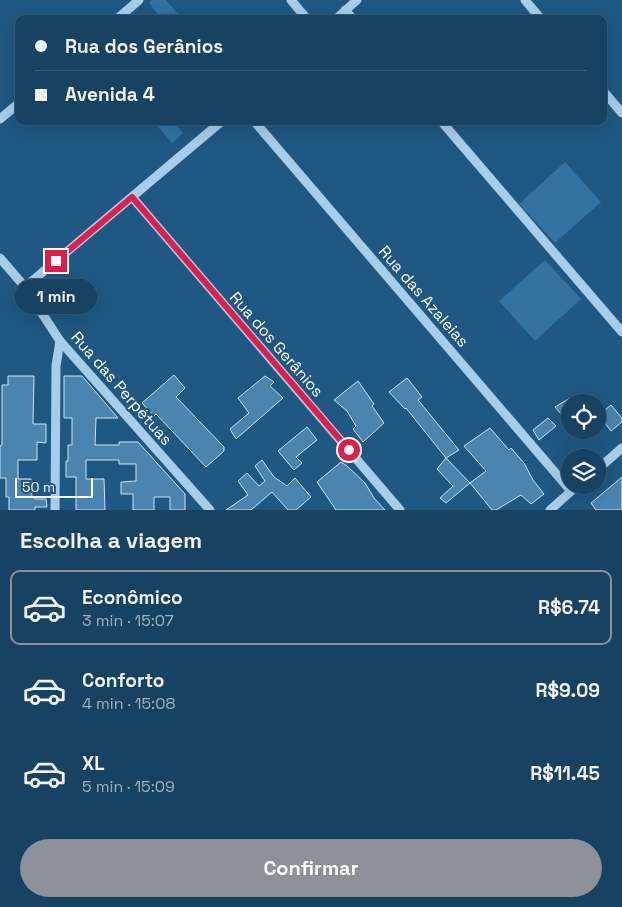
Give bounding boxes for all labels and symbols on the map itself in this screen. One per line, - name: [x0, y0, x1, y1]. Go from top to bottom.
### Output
- street label: Rua das Azaleias: [374, 241, 473, 351]
- route end: [45, 250, 67, 272]
- callout: 1 min: [15, 278, 97, 314]
- street label: Rua dos Gerânios: [225, 287, 328, 401]
- street label: Rua das Perpétuas: [66, 327, 177, 450]
- route start: [338, 439, 360, 461]
- scale bar: [15, 474, 92, 498]

